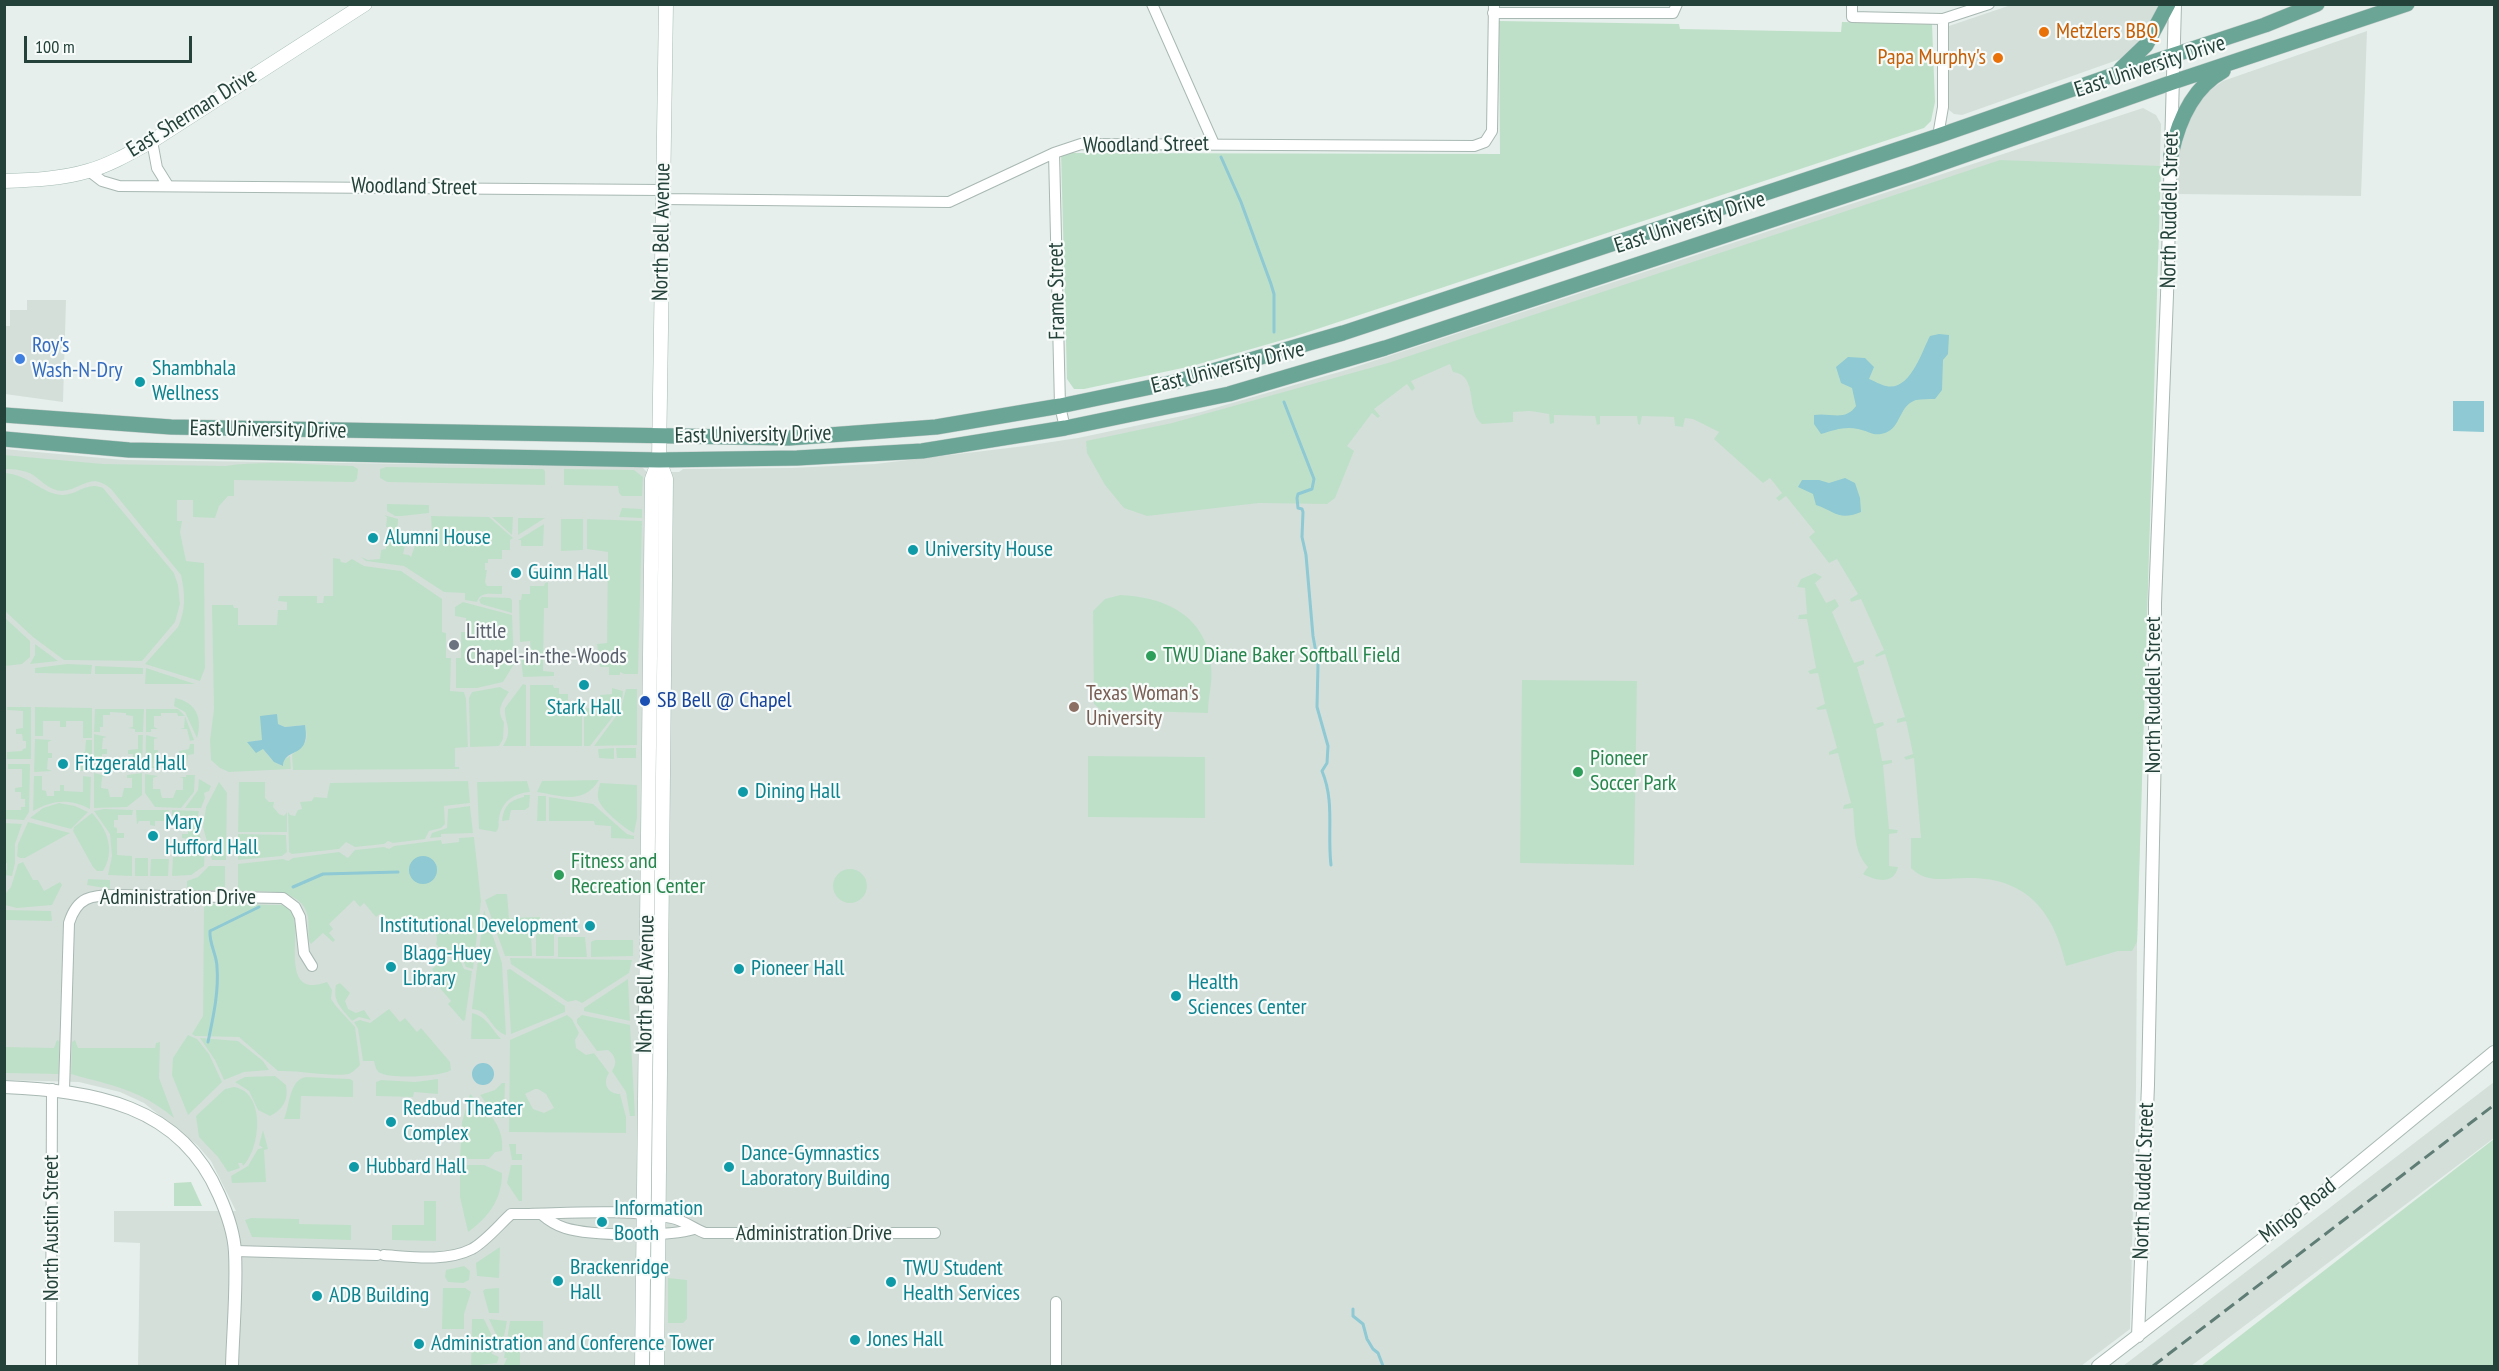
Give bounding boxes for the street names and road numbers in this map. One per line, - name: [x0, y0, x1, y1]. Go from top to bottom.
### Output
- street label: East University Drive: [2071, 30, 2229, 104]
- street label: East Sherman Drive: [122, 63, 262, 163]
- street label: Woodland Street: [1083, 131, 1209, 159]
- street label: North Ruddell Street: [2155, 131, 2185, 289]
- street label: North Bell Avenue: [648, 163, 676, 301]
- street label: Woodland Street: [351, 173, 477, 201]
- street label: East University Drive: [1611, 186, 1769, 260]
- street label: Frame Street: [1043, 242, 1071, 340]
- street label: East University Drive: [1149, 336, 1307, 400]
- street label: East University Drive: [189, 415, 347, 445]
- street label: East University Drive: [674, 420, 832, 450]
- street label: North Ruddell Street: [2141, 617, 2167, 773]
- street label: Administration Drive: [100, 885, 256, 911]
- street label: North Bell Avenue: [632, 915, 660, 1053]
- street label: North Ruddell Street: [2128, 1102, 2160, 1260]
- street label: North Austin Street: [39, 1155, 65, 1301]
- street label: Mingo Road: [2255, 1173, 2341, 1249]
- street label: Administration Drive: [736, 1221, 892, 1247]

